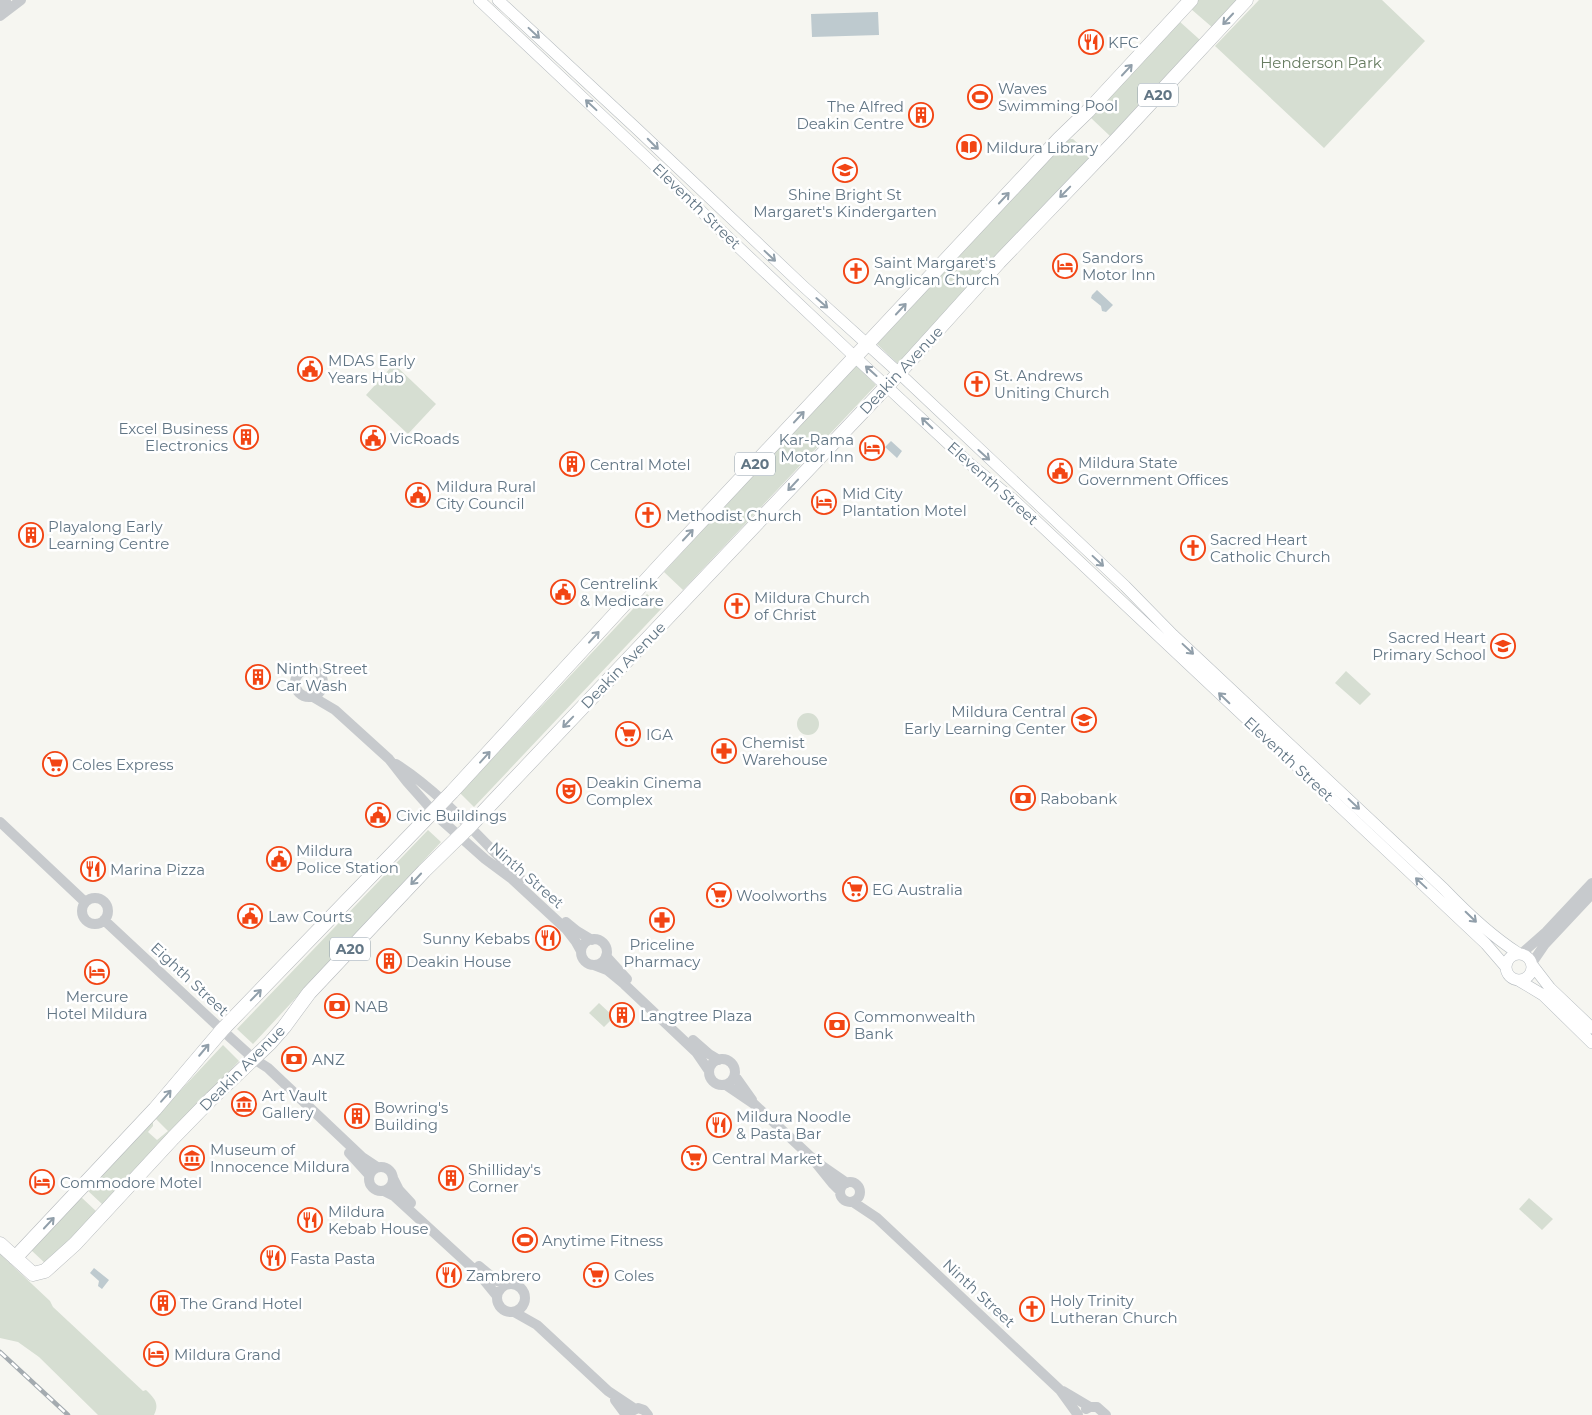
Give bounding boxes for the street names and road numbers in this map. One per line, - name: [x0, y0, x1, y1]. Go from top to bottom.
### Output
- road number: A20: [1138, 84, 1178, 106]
- street label: Eleventh Street: [649, 159, 745, 253]
- street label: Deakin Avenue: [855, 322, 947, 418]
- street label: Eleventh Street: [944, 437, 1042, 529]
- road number: A20: [735, 452, 775, 476]
- street label: Deakin Avenue: [577, 617, 669, 713]
- street label: Eleventh Street: [1240, 713, 1338, 805]
- street label: Ninth Street: [486, 838, 568, 912]
- street label: Eighth Street: [147, 938, 233, 1020]
- road number: A20: [330, 938, 370, 961]
- street label: Deakin Avenue: [195, 1021, 289, 1115]
- street label: Ninth Street: [939, 1255, 1019, 1331]

